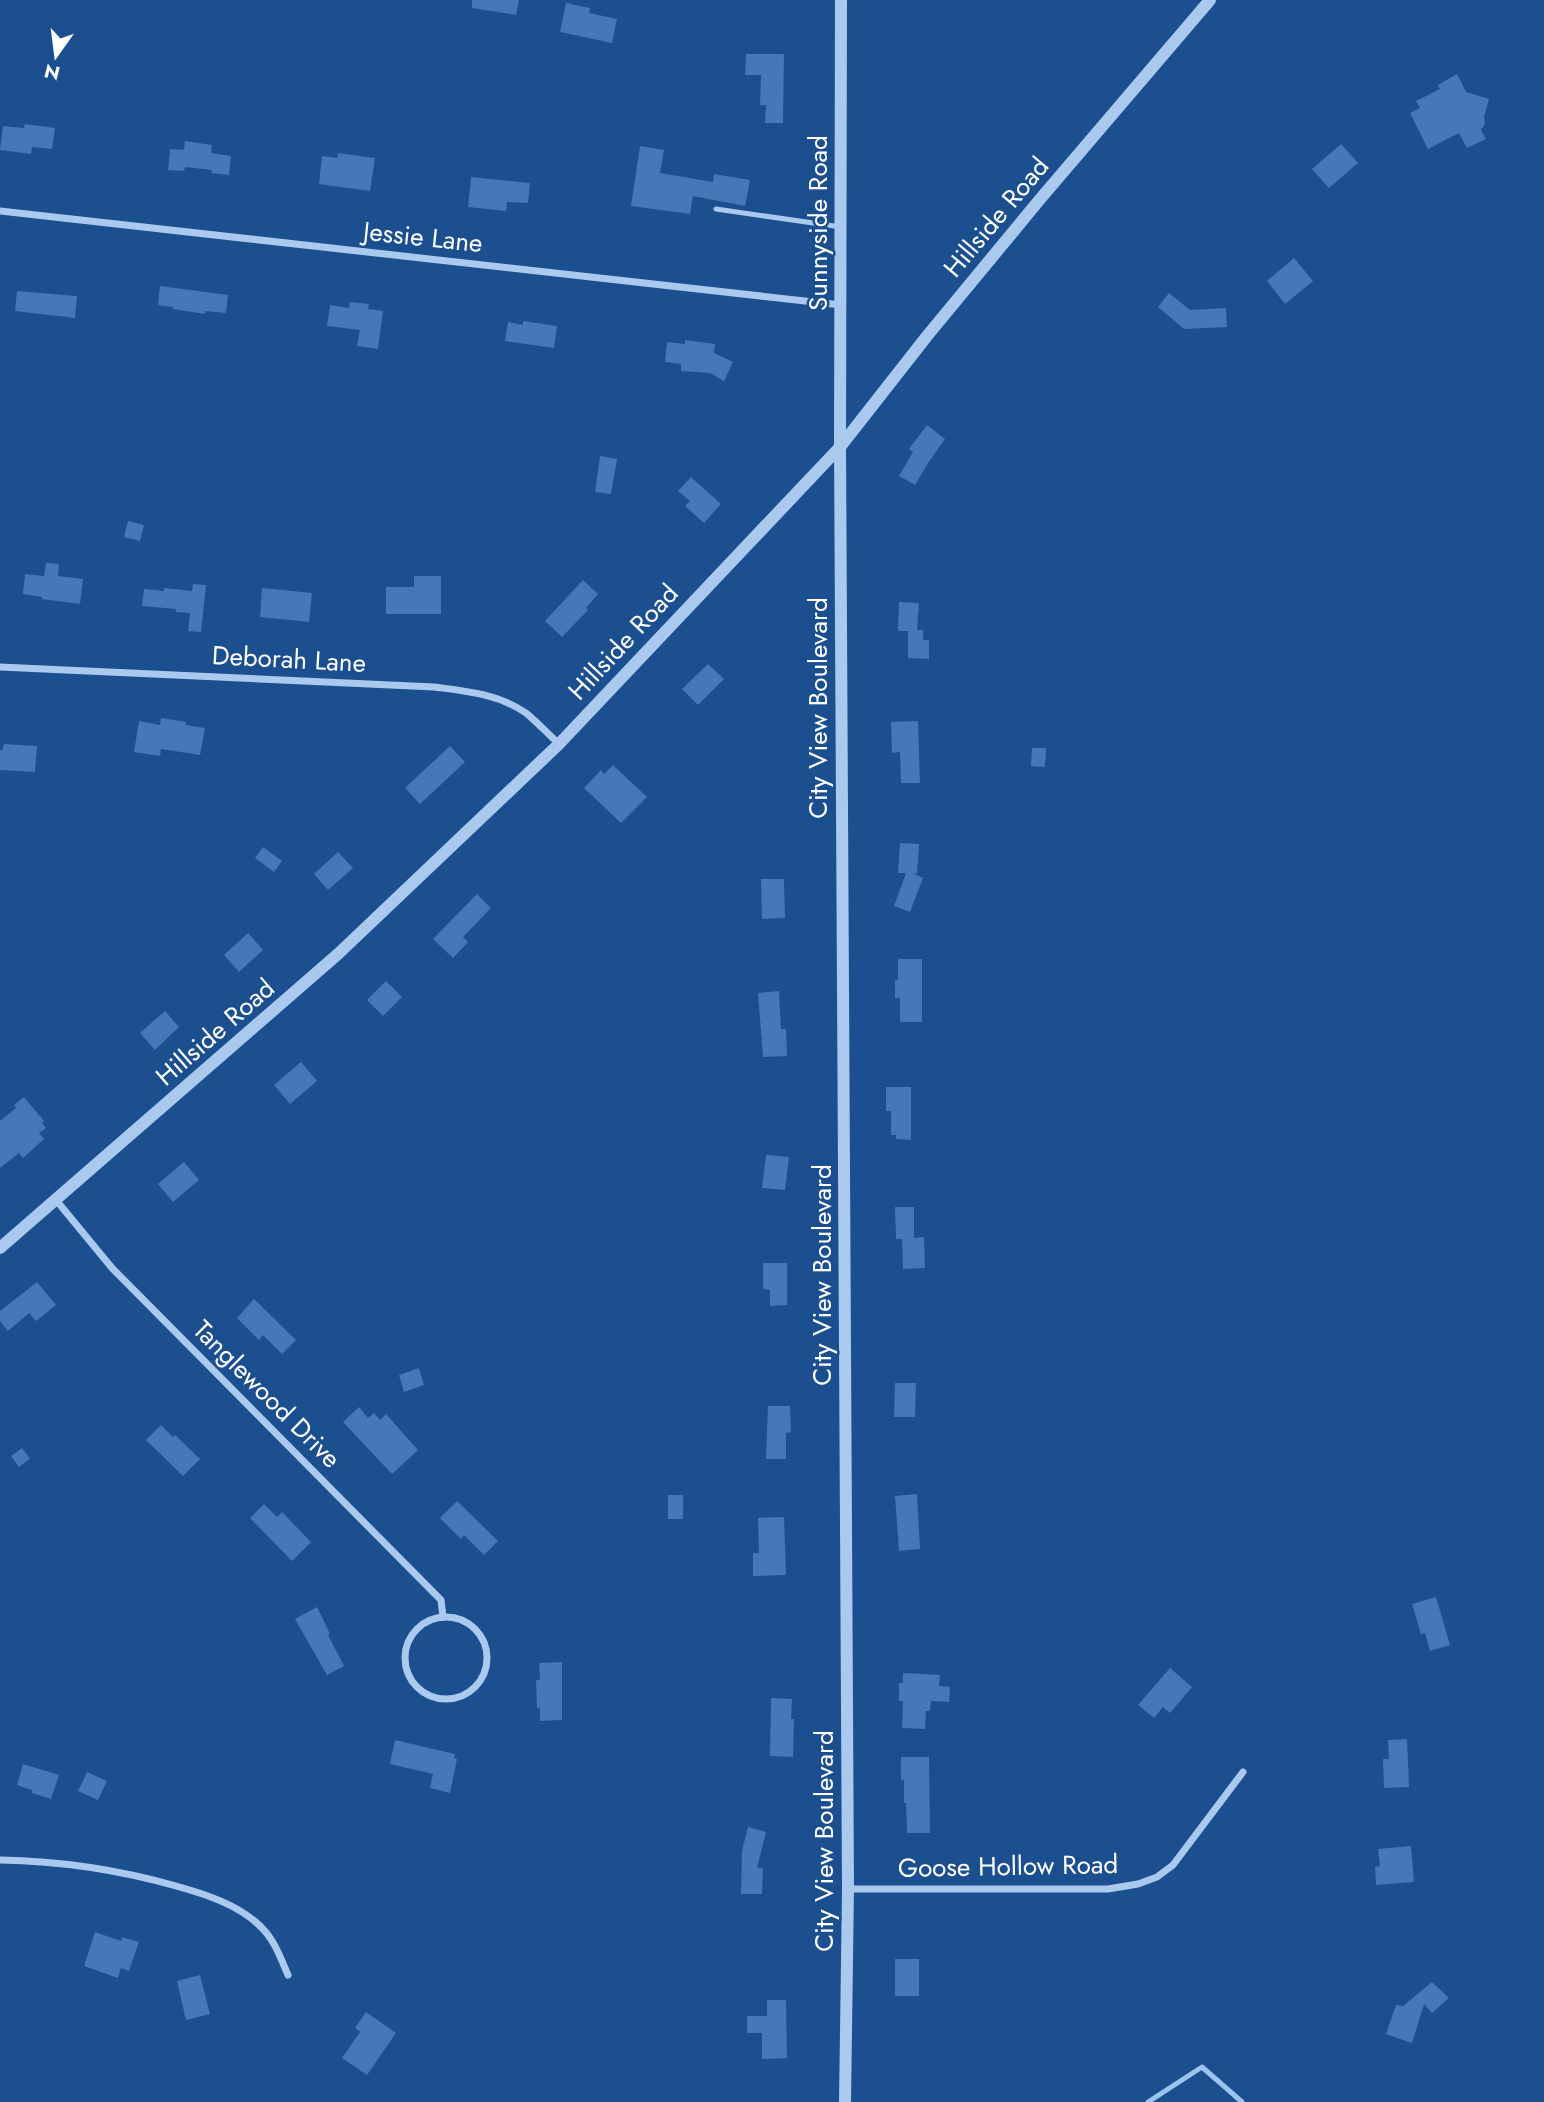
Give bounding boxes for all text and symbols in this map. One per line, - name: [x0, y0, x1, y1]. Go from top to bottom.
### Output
- north arrow: [21, 21, 91, 91]
- text: N: [41, 57, 63, 87]
- street label: Sunnyside Road: [799, 135, 837, 311]
- street label: Hillside Road: [934, 149, 1058, 285]
- street label: Jessie Lane: [358, 212, 485, 262]
- street label: Hillside Road: [559, 575, 687, 709]
- street label: City View Boulevard: [799, 597, 837, 819]
- street label: Deborah Lane: [211, 636, 367, 682]
- street label: Hillside Road: [147, 970, 283, 1094]
- street label: City View Boulevard: [803, 1164, 841, 1386]
- street label: Tanglewood Drive: [184, 1311, 350, 1477]
- street label: City View Boulevard: [805, 1730, 843, 1952]
- street label: Goose Hollow Road: [898, 1845, 1118, 1887]

